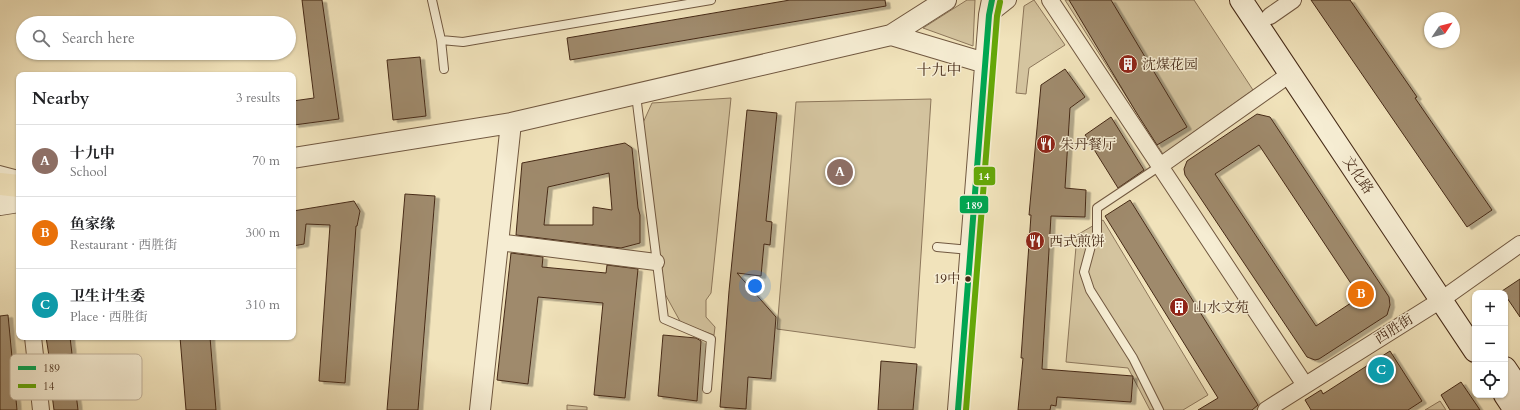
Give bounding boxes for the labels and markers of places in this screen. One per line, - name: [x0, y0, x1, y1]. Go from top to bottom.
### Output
- building icon: 沈煤花园: [1117, 53, 1139, 75]
- place label: 沈煤花园: [1142, 55, 1198, 74]
- restaurant icon: 朱丹餐厅: [1035, 133, 1057, 155]
- place label: 朱丹餐厅: [1060, 135, 1116, 154]
- pin: A: [827, 157, 853, 187]
- restaurant icon: 西式煎饼: [1024, 230, 1046, 252]
- place label: 西式煎饼: [1049, 232, 1105, 251]
- place label: 19中: [934, 270, 960, 288]
- marker: 19中: [963, 274, 973, 284]
- pin: B: [1348, 279, 1374, 309]
- building icon: 山水文苑: [1168, 296, 1190, 318]
- place label: 山水文苑: [1193, 298, 1249, 317]
- pin: C: [1368, 355, 1394, 385]

